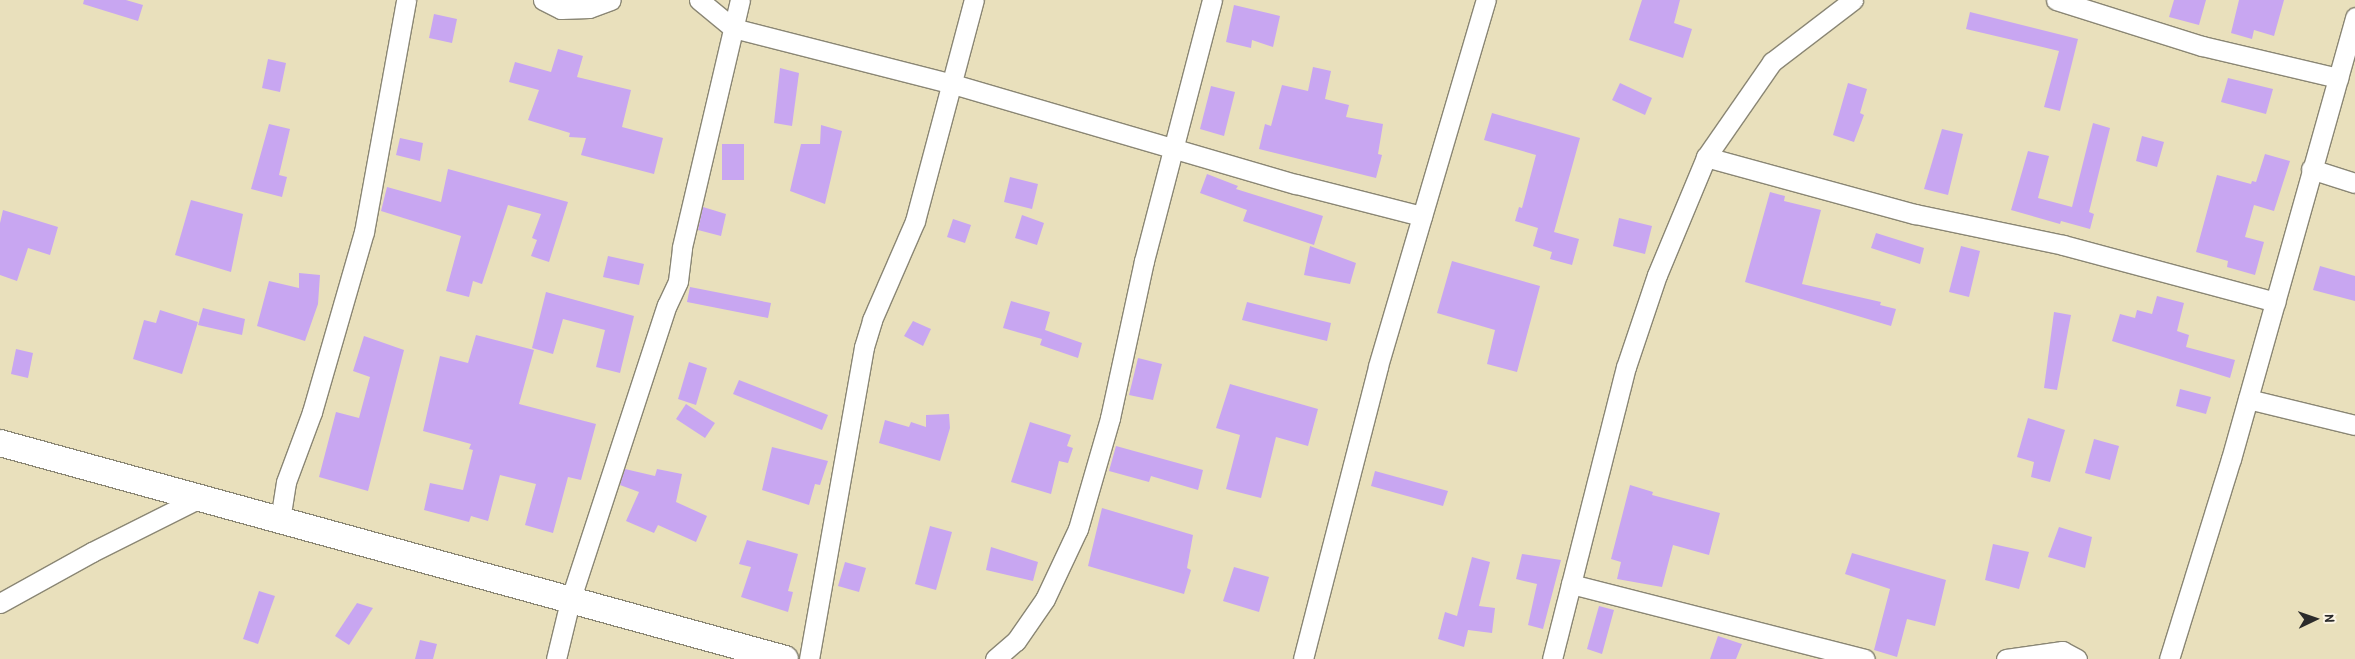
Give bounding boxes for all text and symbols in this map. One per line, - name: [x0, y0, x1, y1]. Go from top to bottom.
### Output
- north arrow: [2290, 594, 2340, 644]
- text: N: [2321, 614, 2340, 622]

